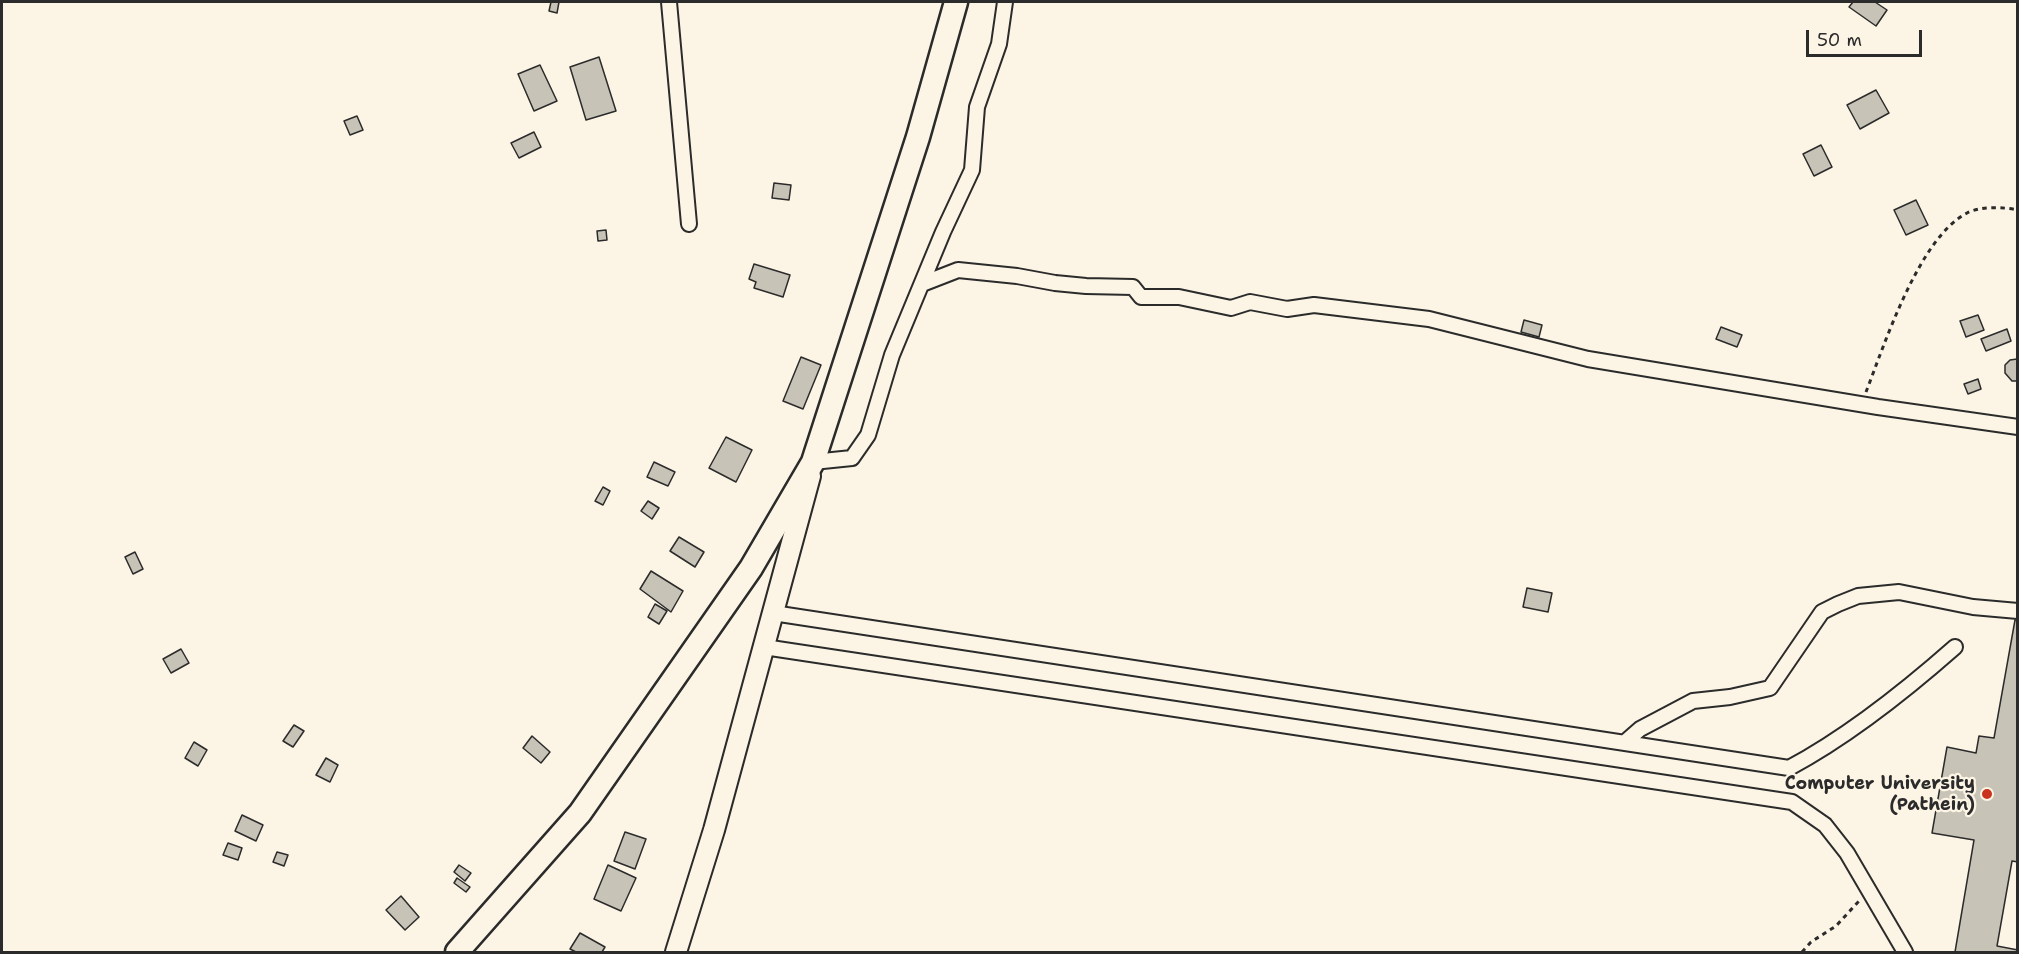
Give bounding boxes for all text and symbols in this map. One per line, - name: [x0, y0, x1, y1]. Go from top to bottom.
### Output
- scale bar: [1809, 18, 1924, 56]
- text: 50 m: [1817, 28, 1862, 52]
- place label: Computer University (Pathein): [1785, 773, 1975, 816]
- marker: Computer University (Pathein): [1980, 787, 1994, 801]

